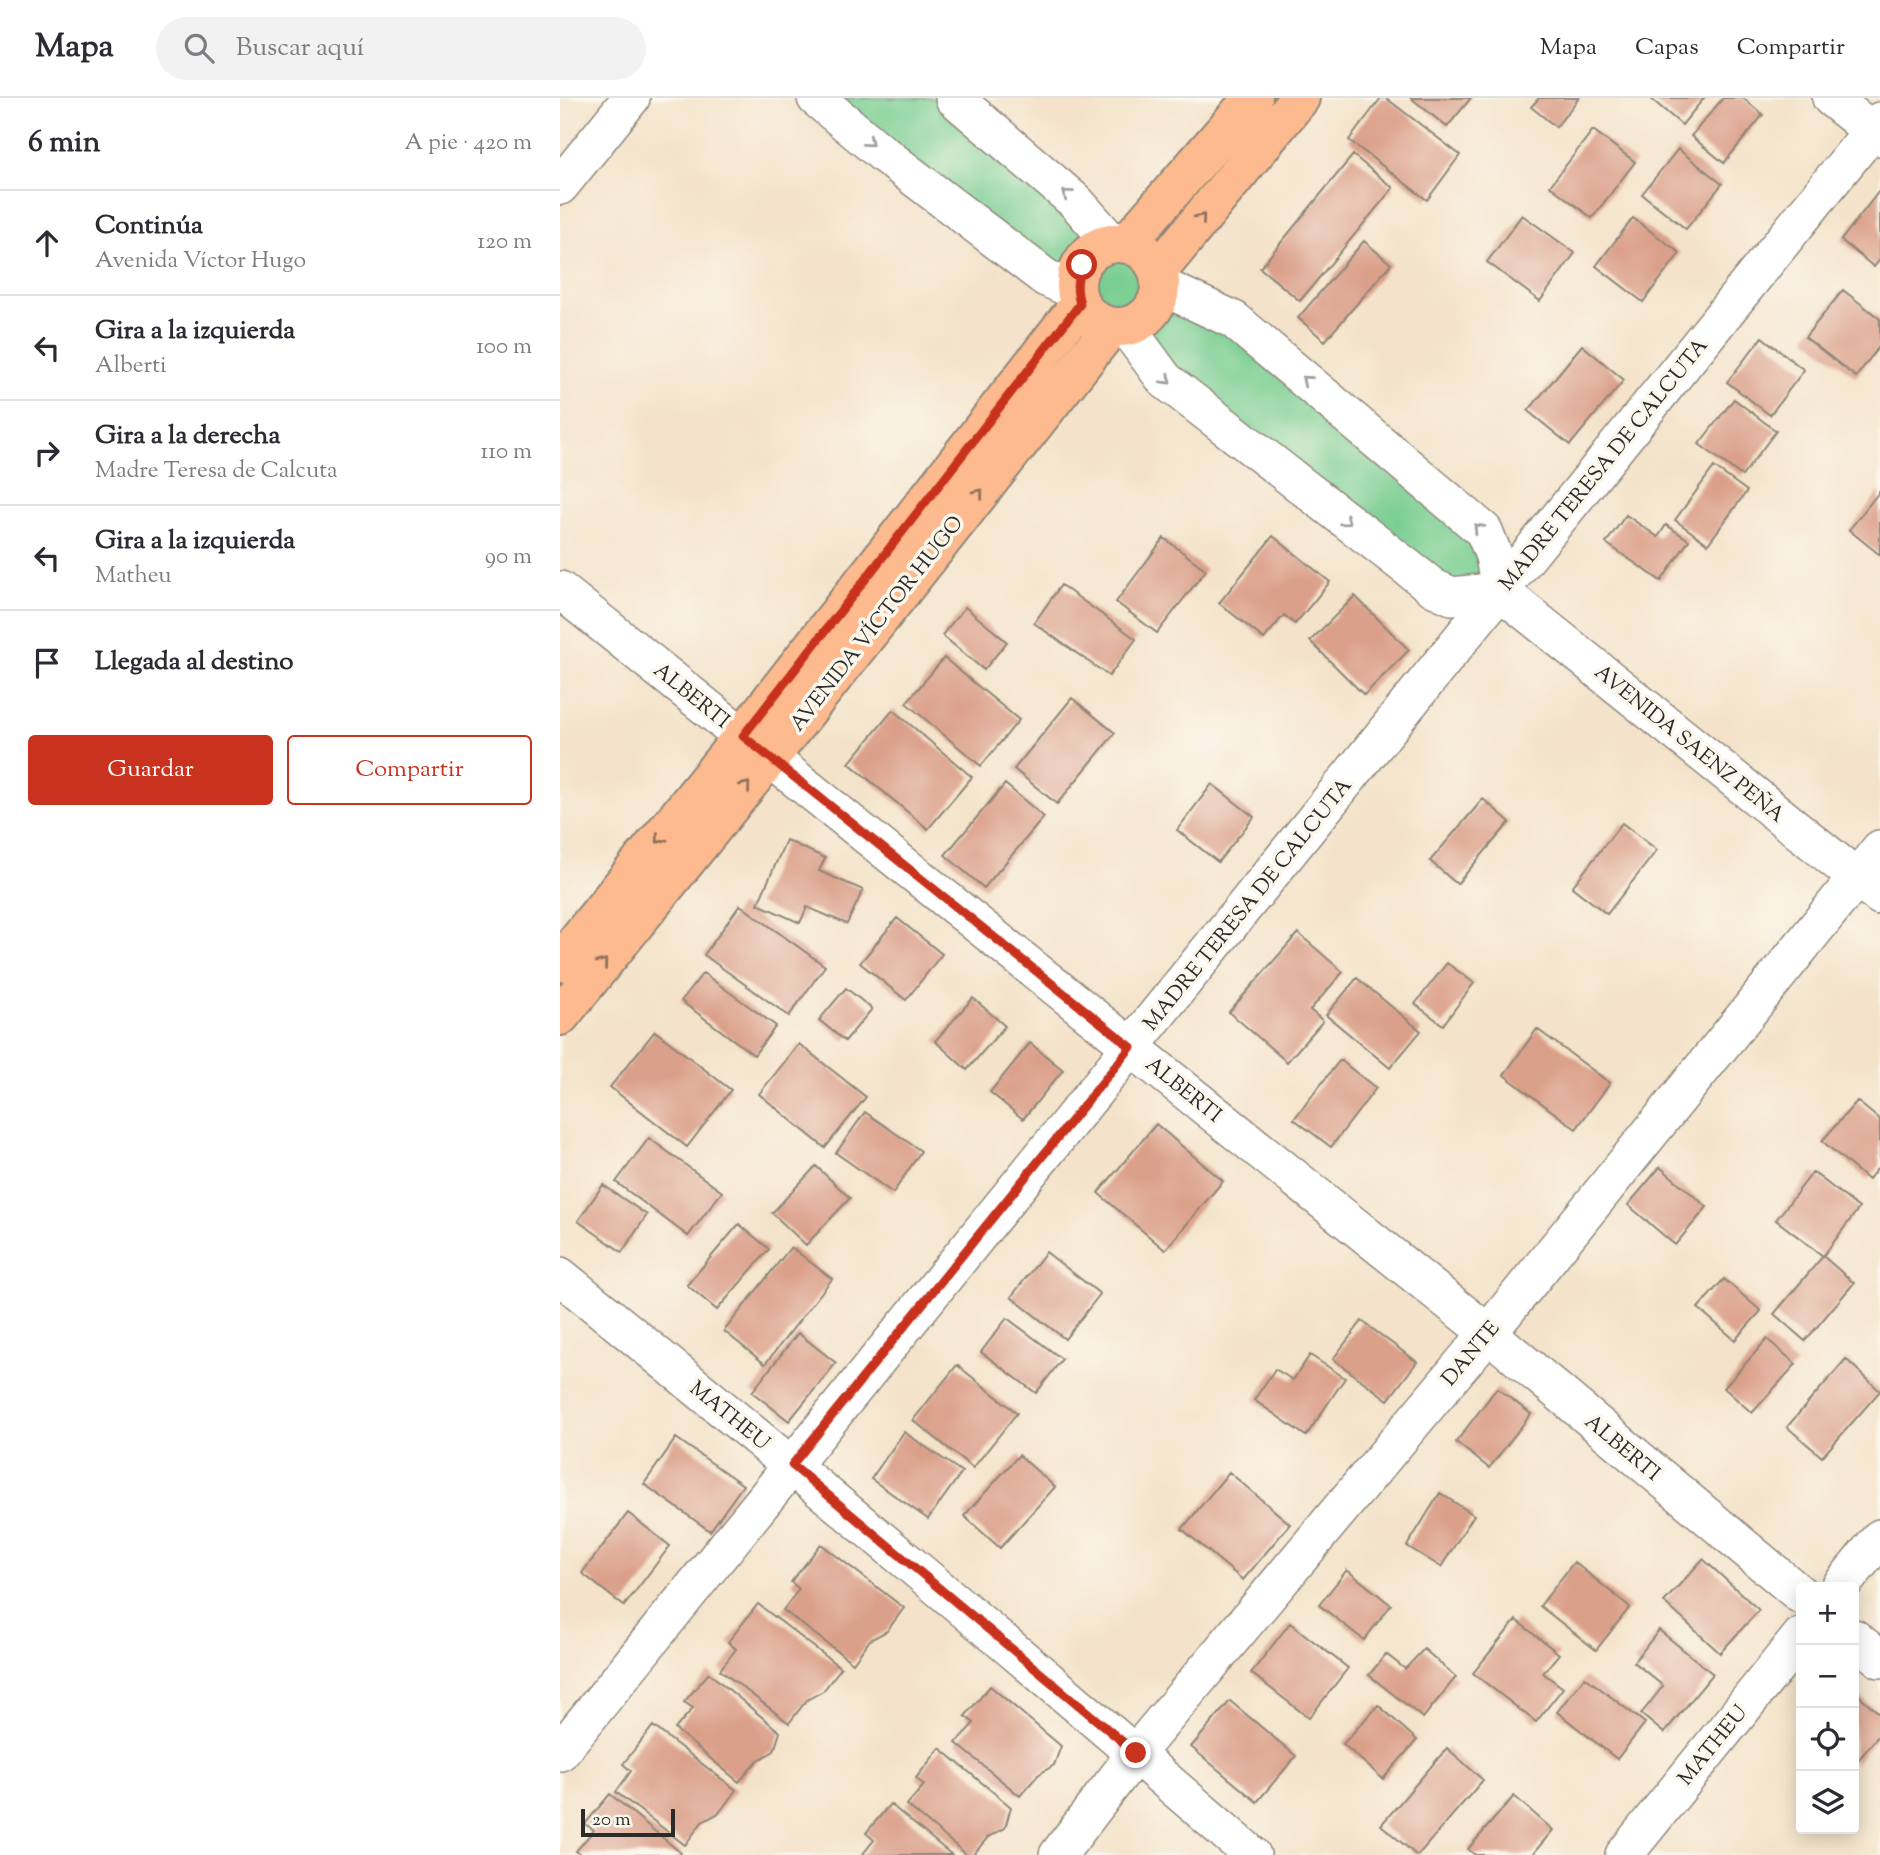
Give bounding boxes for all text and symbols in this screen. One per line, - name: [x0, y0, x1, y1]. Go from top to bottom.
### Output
- search box: [156, 17, 646, 80]
- text: Mapa: [35, 24, 114, 72]
- icon: search: [180, 29, 218, 67]
- text: Buscar aquí: [236, 30, 364, 67]
- text: Mapa: [1540, 31, 1597, 65]
- text: Capas: [1635, 31, 1699, 65]
- text: Compartir: [1737, 31, 1845, 65]
- text: 6 min: [28, 122, 100, 165]
- text: A pie · 420 m: [404, 127, 532, 160]
- one-way arrow: [860, 134, 873, 146]
- one-way arrow: [1062, 190, 1075, 202]
- text: Continúa: [95, 208, 203, 245]
- one-way arrow: [1193, 214, 1206, 226]
- icon: ahead: [28, 224, 66, 262]
- text: 120 m: [477, 226, 532, 259]
- text: Avenida Víctor Hugo: [95, 245, 306, 278]
- route start: [1066, 249, 1097, 280]
- text: Gira a la izquierda: [95, 313, 295, 350]
- icon: left: [28, 329, 66, 367]
- text: 100 m: [476, 331, 532, 364]
- street label: MADRE TERESA DE CALCUTA: [1493, 332, 1716, 598]
- text: Alberti: [95, 350, 167, 383]
- one-way arrow: [1159, 372, 1172, 385]
- one-way arrow: [1301, 376, 1314, 388]
- text: Gira a la derecha: [95, 418, 280, 455]
- icon: right: [28, 434, 66, 472]
- text: 110 m: [481, 436, 532, 469]
- text: Madre Teresa de Calcuta: [95, 455, 338, 488]
- one-way arrow: [971, 488, 984, 501]
- street label: AVENIDA VÍCTOR HUGO: [784, 510, 971, 738]
- one-way arrow: [1338, 513, 1351, 526]
- text: Gira a la izquierda: [95, 523, 295, 560]
- one-way arrow: [1474, 523, 1486, 536]
- icon: left: [28, 539, 66, 577]
- text: 90 m: [485, 541, 532, 574]
- text: Matheu: [95, 560, 172, 593]
- icon: arrive: [28, 644, 66, 682]
- text: Llegada al destino: [95, 644, 293, 681]
- street label: ALBERTI: [646, 656, 735, 737]
- street label: AVENIDA SAENZ PEÑA: [1587, 658, 1790, 831]
- button: Guardar: [28, 735, 273, 805]
- button: Compartir: [287, 735, 532, 805]
- street label: MADRE TERESA DE CALCUTA: [1137, 772, 1360, 1038]
- one-way arrow: [738, 782, 750, 795]
- one-way arrow: [655, 832, 668, 844]
- one-way arrow: [595, 958, 607, 971]
- street label: ALBERTI: [1138, 1050, 1227, 1131]
- street label: DANTE: [1435, 1315, 1508, 1393]
- street label: MATHEU: [682, 1375, 775, 1458]
- street label: ALBERTI: [1577, 1408, 1666, 1489]
- map controls: [1796, 1582, 1859, 1834]
- button: +: [1796, 1582, 1859, 1645]
- button: −: [1796, 1645, 1859, 1708]
- street label: MATHEU: [1672, 1700, 1755, 1793]
- button: locate: [1796, 1708, 1859, 1771]
- route end: [1120, 1737, 1151, 1768]
- button: layers: [1796, 1771, 1859, 1834]
- scale bar: [581, 1806, 676, 1838]
- text: 20 m: [592, 1807, 631, 1834]

